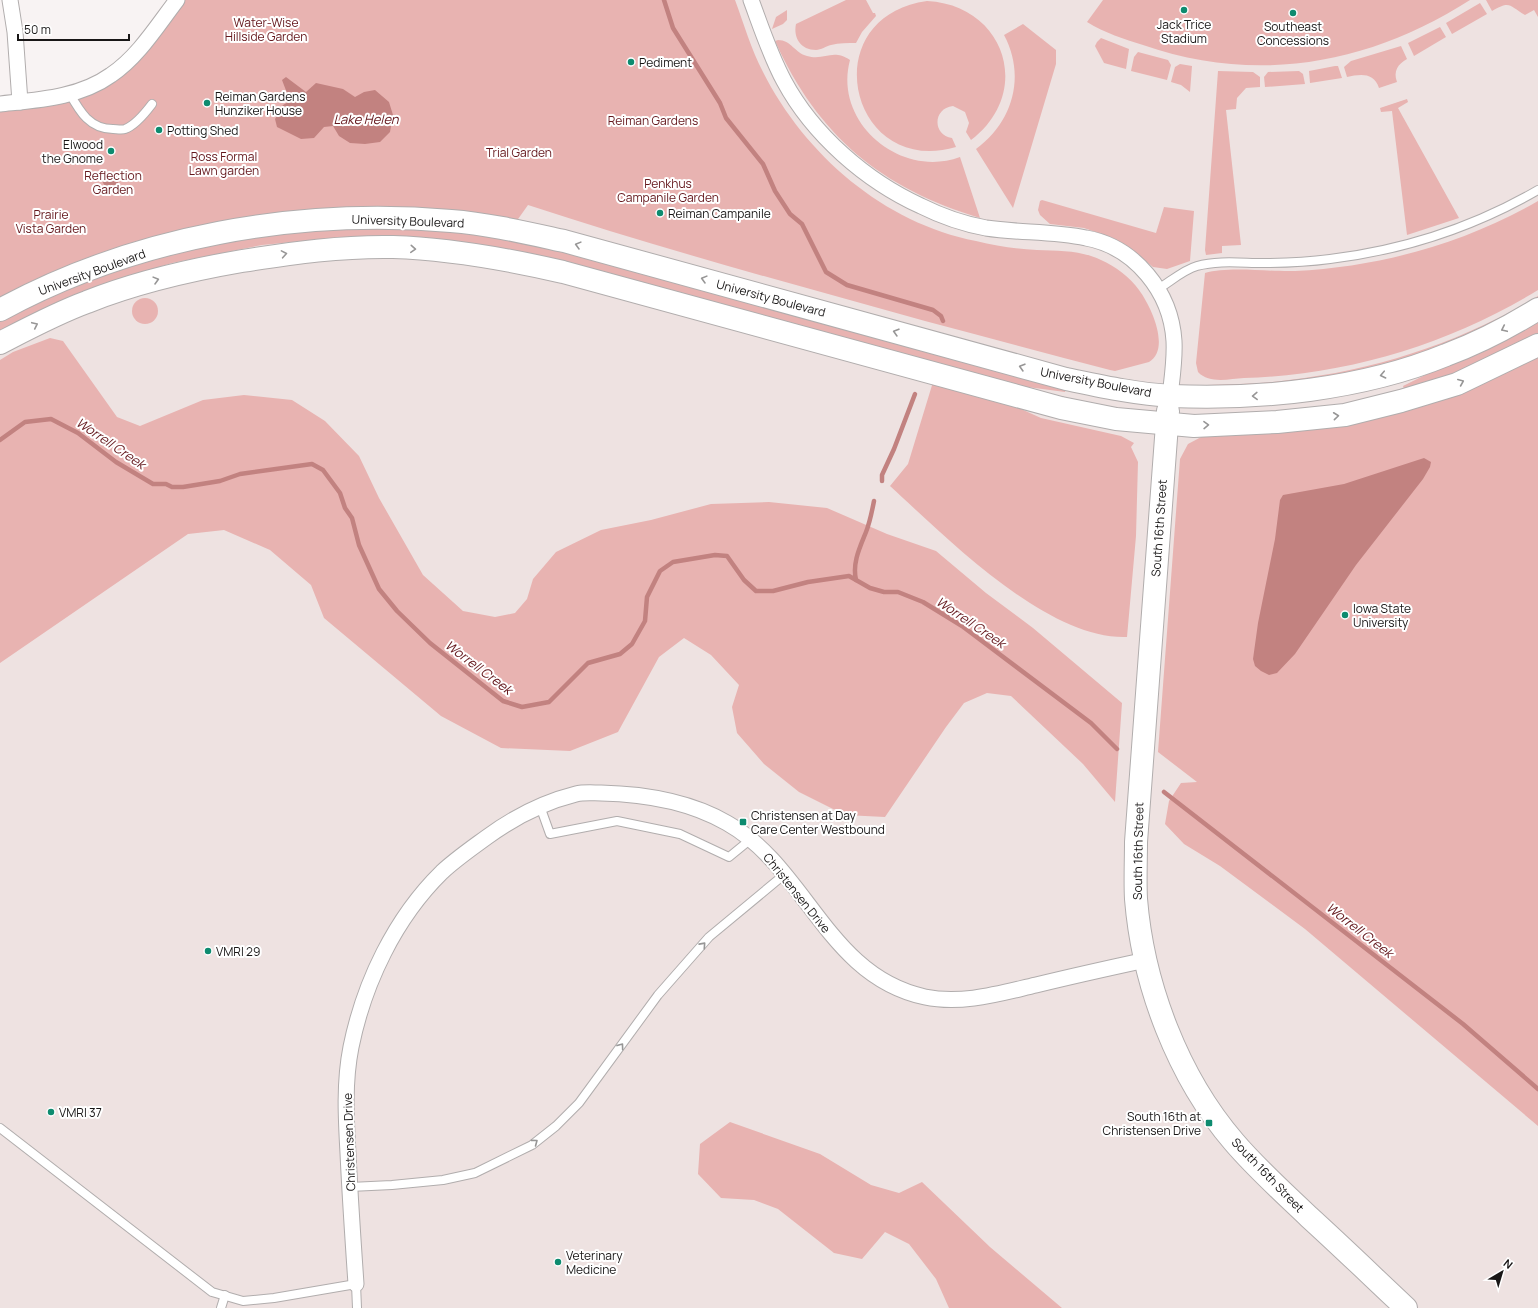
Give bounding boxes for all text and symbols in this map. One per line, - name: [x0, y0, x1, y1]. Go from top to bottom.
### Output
- marker: Jack Trice Stadium: [1179, 5, 1189, 15]
- marker: Southeast Concessions: [1288, 8, 1298, 18]
- park label: Water-Wise Hillside Garden: [225, 14, 307, 45]
- scale bar: [18, 16, 129, 42]
- place label: Jack Trice Stadium: [1157, 16, 1211, 47]
- place label: Southeast Concessions: [1257, 18, 1329, 49]
- text: 50 m: [24, 21, 51, 38]
- place label: Pediment: [639, 54, 692, 71]
- marker: Pediment: [626, 57, 636, 67]
- place label: Reiman Gardens Hunziker House: [215, 88, 305, 119]
- marker: Reiman Gardens Hunziker House: [202, 98, 212, 108]
- water label: Lake Helen: [333, 110, 400, 128]
- park label: Reiman Gardens: [608, 112, 698, 129]
- place label: Potting Shed: [167, 122, 238, 139]
- marker: Potting Shed: [154, 125, 164, 135]
- place label: Elwood the Gnome: [42, 136, 103, 167]
- park label: Trial Garden: [486, 144, 552, 161]
- marker: Elwood the Gnome: [106, 146, 116, 156]
- park label: Ross Formal Lawn garden: [189, 148, 259, 179]
- park label: Reflection Garden: [84, 167, 142, 198]
- park label: Penkhus Campanile Garden: [617, 175, 719, 206]
- place label: Reiman Campanile: [668, 205, 771, 222]
- park label: Prairie Vista Garden: [16, 206, 86, 237]
- marker: Reiman Campanile: [655, 208, 665, 218]
- street label: University Boulevard: [351, 211, 465, 231]
- one-way arrow: [575, 241, 582, 250]
- one-way arrow: [410, 244, 416, 253]
- street label: University Boulevard: [36, 245, 148, 299]
- one-way arrow: [280, 250, 287, 259]
- one-way arrow: [700, 275, 707, 284]
- street label: University Boulevard: [714, 275, 828, 321]
- one-way arrow: [153, 276, 160, 285]
- one-way arrow: [30, 322, 38, 330]
- one-way arrow: [1501, 324, 1508, 332]
- one-way arrow: [893, 328, 900, 337]
- one-way arrow: [1018, 363, 1025, 372]
- street label: University Boulevard: [1039, 363, 1153, 401]
- one-way arrow: [1380, 371, 1386, 379]
- one-way arrow: [1456, 379, 1464, 387]
- one-way arrow: [1252, 391, 1258, 400]
- one-way arrow: [1332, 412, 1339, 421]
- water label: Worrell Creek: [73, 413, 151, 474]
- one-way arrow: [1203, 421, 1209, 430]
- street label: South 16th Street: [1147, 479, 1171, 577]
- water label: Worrell Creek: [933, 592, 1011, 653]
- place label: Iowa State University: [1353, 600, 1411, 631]
- marker: Iowa State University: [1340, 610, 1350, 620]
- water label: Worrell Creek: [442, 636, 518, 700]
- street label: South 16th Street: [1129, 802, 1147, 900]
- place label: Christensen at Day Care Center Westbound: [751, 807, 885, 838]
- marker: Christensen at Day Care Center Westbound: [738, 817, 748, 827]
- street label: Christensen Drive: [759, 849, 835, 937]
- water label: Worrell Creek: [1323, 898, 1399, 963]
- one-way arrow: [698, 942, 705, 950]
- place label: VMRI 29: [216, 943, 260, 960]
- marker: VMRI 29: [203, 946, 213, 956]
- one-way arrow: [616, 1043, 624, 1050]
- street label: Christensen Drive: [339, 1093, 359, 1191]
- place label: VMRI 37: [59, 1104, 102, 1121]
- marker: VMRI 37: [46, 1107, 56, 1117]
- place label: South 16th at Christensen Drive: [1103, 1108, 1201, 1139]
- marker: South 16th at Christensen Drive: [1204, 1118, 1214, 1128]
- street label: South 16th Street: [1228, 1134, 1308, 1216]
- one-way arrow: [531, 1140, 538, 1147]
- place label: Veterinary Medicine: [566, 1247, 623, 1278]
- north arrow: [1482, 1252, 1522, 1292]
- text: N: [1501, 1255, 1516, 1272]
- marker: Veterinary Medicine: [553, 1257, 563, 1267]

